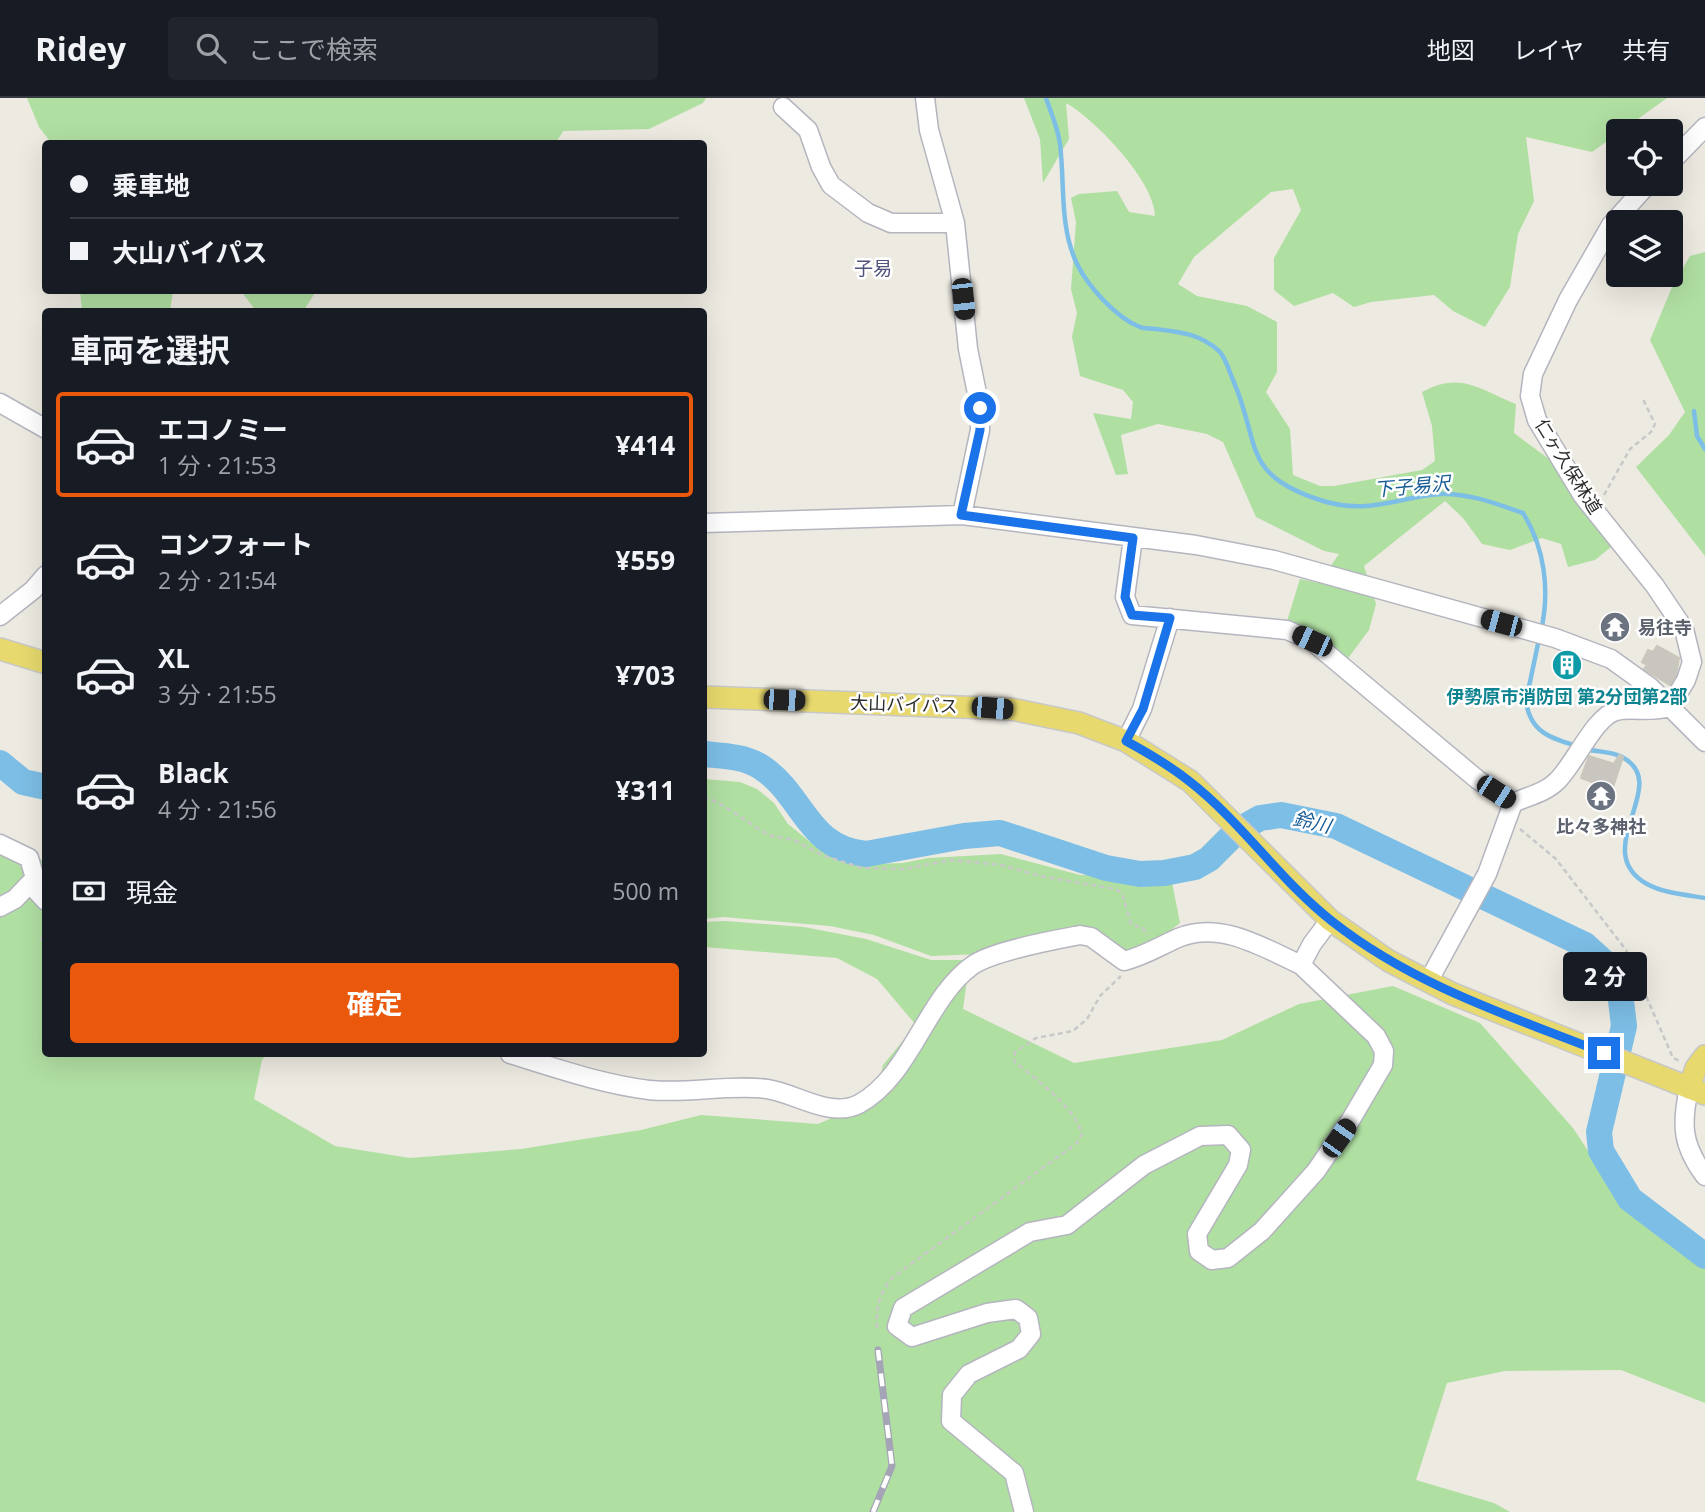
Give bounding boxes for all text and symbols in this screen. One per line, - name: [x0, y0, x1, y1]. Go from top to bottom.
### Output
- search box: [168, 17, 658, 80]
- text: Ridey: [35, 26, 126, 71]
- icon: search: [192, 29, 230, 67]
- text: ここで検索: [248, 31, 378, 67]
- text: 地図: [1427, 33, 1475, 66]
- text: レイヤ: [1513, 33, 1584, 66]
- text: 共有: [1622, 33, 1670, 66]
- map controls: [1606, 119, 1683, 287]
- button: locate: [1606, 119, 1683, 196]
- text: 乗車地: [112, 167, 190, 203]
- button: layers: [1606, 210, 1683, 287]
- text: 大山バイパス: [112, 234, 267, 270]
- district label: 子易: [854, 255, 892, 281]
- car: [951, 277, 976, 321]
- text: 車両を選択: [70, 328, 230, 371]
- route start: [964, 392, 996, 424]
- text: エコノミー: [158, 411, 288, 447]
- icon: car: [74, 413, 137, 476]
- street label: 仁ヶ久保林道: [1530, 414, 1608, 518]
- text: ¥414: [616, 427, 675, 463]
- text: 1 分 · 21:53: [158, 449, 277, 481]
- water label: 下子易沢: [1373, 469, 1454, 502]
- text: コンフォート: [158, 526, 313, 562]
- icon: car: [74, 528, 137, 591]
- text: ¥559: [616, 542, 675, 578]
- text: 2 分 · 21:54: [158, 564, 277, 596]
- car: [1478, 607, 1525, 639]
- temple icon: 易往寺: [1598, 610, 1632, 644]
- place label: 易往寺: [1638, 615, 1692, 639]
- car: [1289, 623, 1336, 659]
- text: XL: [158, 640, 190, 676]
- icon: car: [74, 643, 137, 706]
- building icon: 伊勢原市消防団 第2分団第2部: [1550, 648, 1584, 682]
- text: ¥703: [616, 657, 675, 693]
- text: 3 分 · 21:55: [158, 678, 277, 710]
- place label: 伊勢原市消防団 第2分団第2部: [1446, 684, 1688, 708]
- car: [763, 689, 806, 711]
- street label: 大山バイパス: [850, 690, 958, 718]
- car: [971, 696, 1014, 720]
- text: Black: [158, 755, 229, 791]
- icon: car: [74, 758, 137, 821]
- text: ¥311: [616, 772, 675, 808]
- car: [1473, 772, 1520, 812]
- temple icon: 比々多神社: [1584, 779, 1618, 813]
- text: 4 分 · 21:56: [158, 793, 277, 825]
- water label: 鈴川: [1291, 805, 1335, 839]
- place label: 比々多神社: [1556, 814, 1646, 838]
- icon: cash: [70, 872, 108, 910]
- text: 現金: [126, 874, 178, 910]
- text: 500 m: [612, 875, 679, 907]
- callout: 2 分: [1562, 951, 1646, 1000]
- text: 2 分: [1584, 960, 1626, 992]
- button: 確定: [70, 963, 679, 1043]
- route end: [1588, 1037, 1620, 1069]
- car: [1319, 1115, 1360, 1161]

